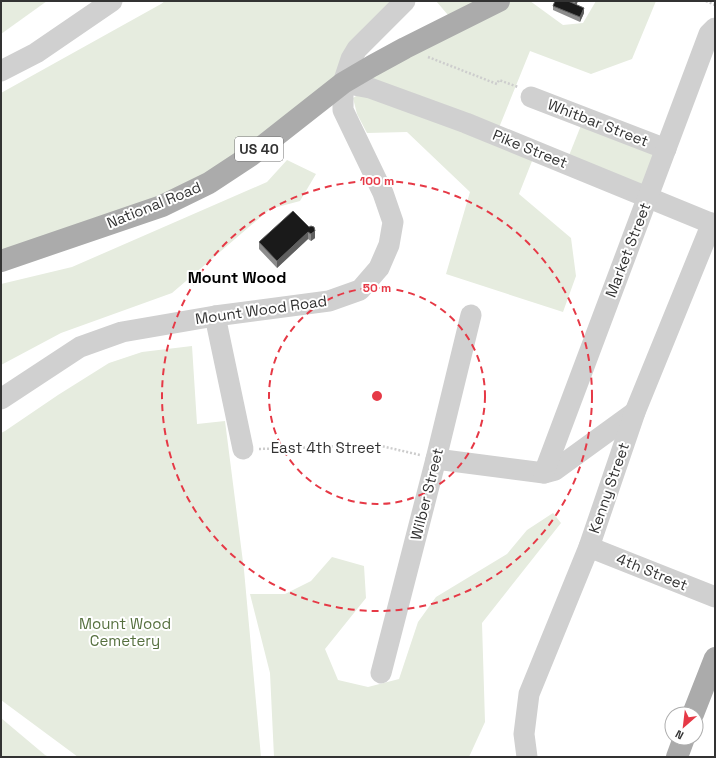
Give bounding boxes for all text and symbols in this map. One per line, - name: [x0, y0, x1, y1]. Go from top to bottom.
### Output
- street label: Whitbar Street: [545, 95, 651, 151]
- street label: Pike Street: [490, 125, 570, 172]
- road number: US 40: [235, 137, 283, 161]
- text: 100 m: [360, 173, 394, 189]
- street label: National Road: [104, 177, 204, 232]
- street label: Market Street: [601, 200, 654, 300]
- district label: Mount Wood: [188, 267, 286, 288]
- text: 50 m: [363, 280, 391, 296]
- street label: Mount Wood Road: [194, 291, 328, 328]
- centre of rings: [370, 389, 384, 403]
- street label: East 4th Street: [271, 438, 381, 457]
- street label: Kenny Street: [584, 440, 633, 536]
- street label: Wilber Street: [406, 446, 447, 542]
- street label: 4th Street: [614, 549, 691, 594]
- park label: Mount Wood Cemetery: [79, 614, 171, 650]
- north arrow: [664, 706, 704, 746]
- text: N: [673, 727, 686, 743]

